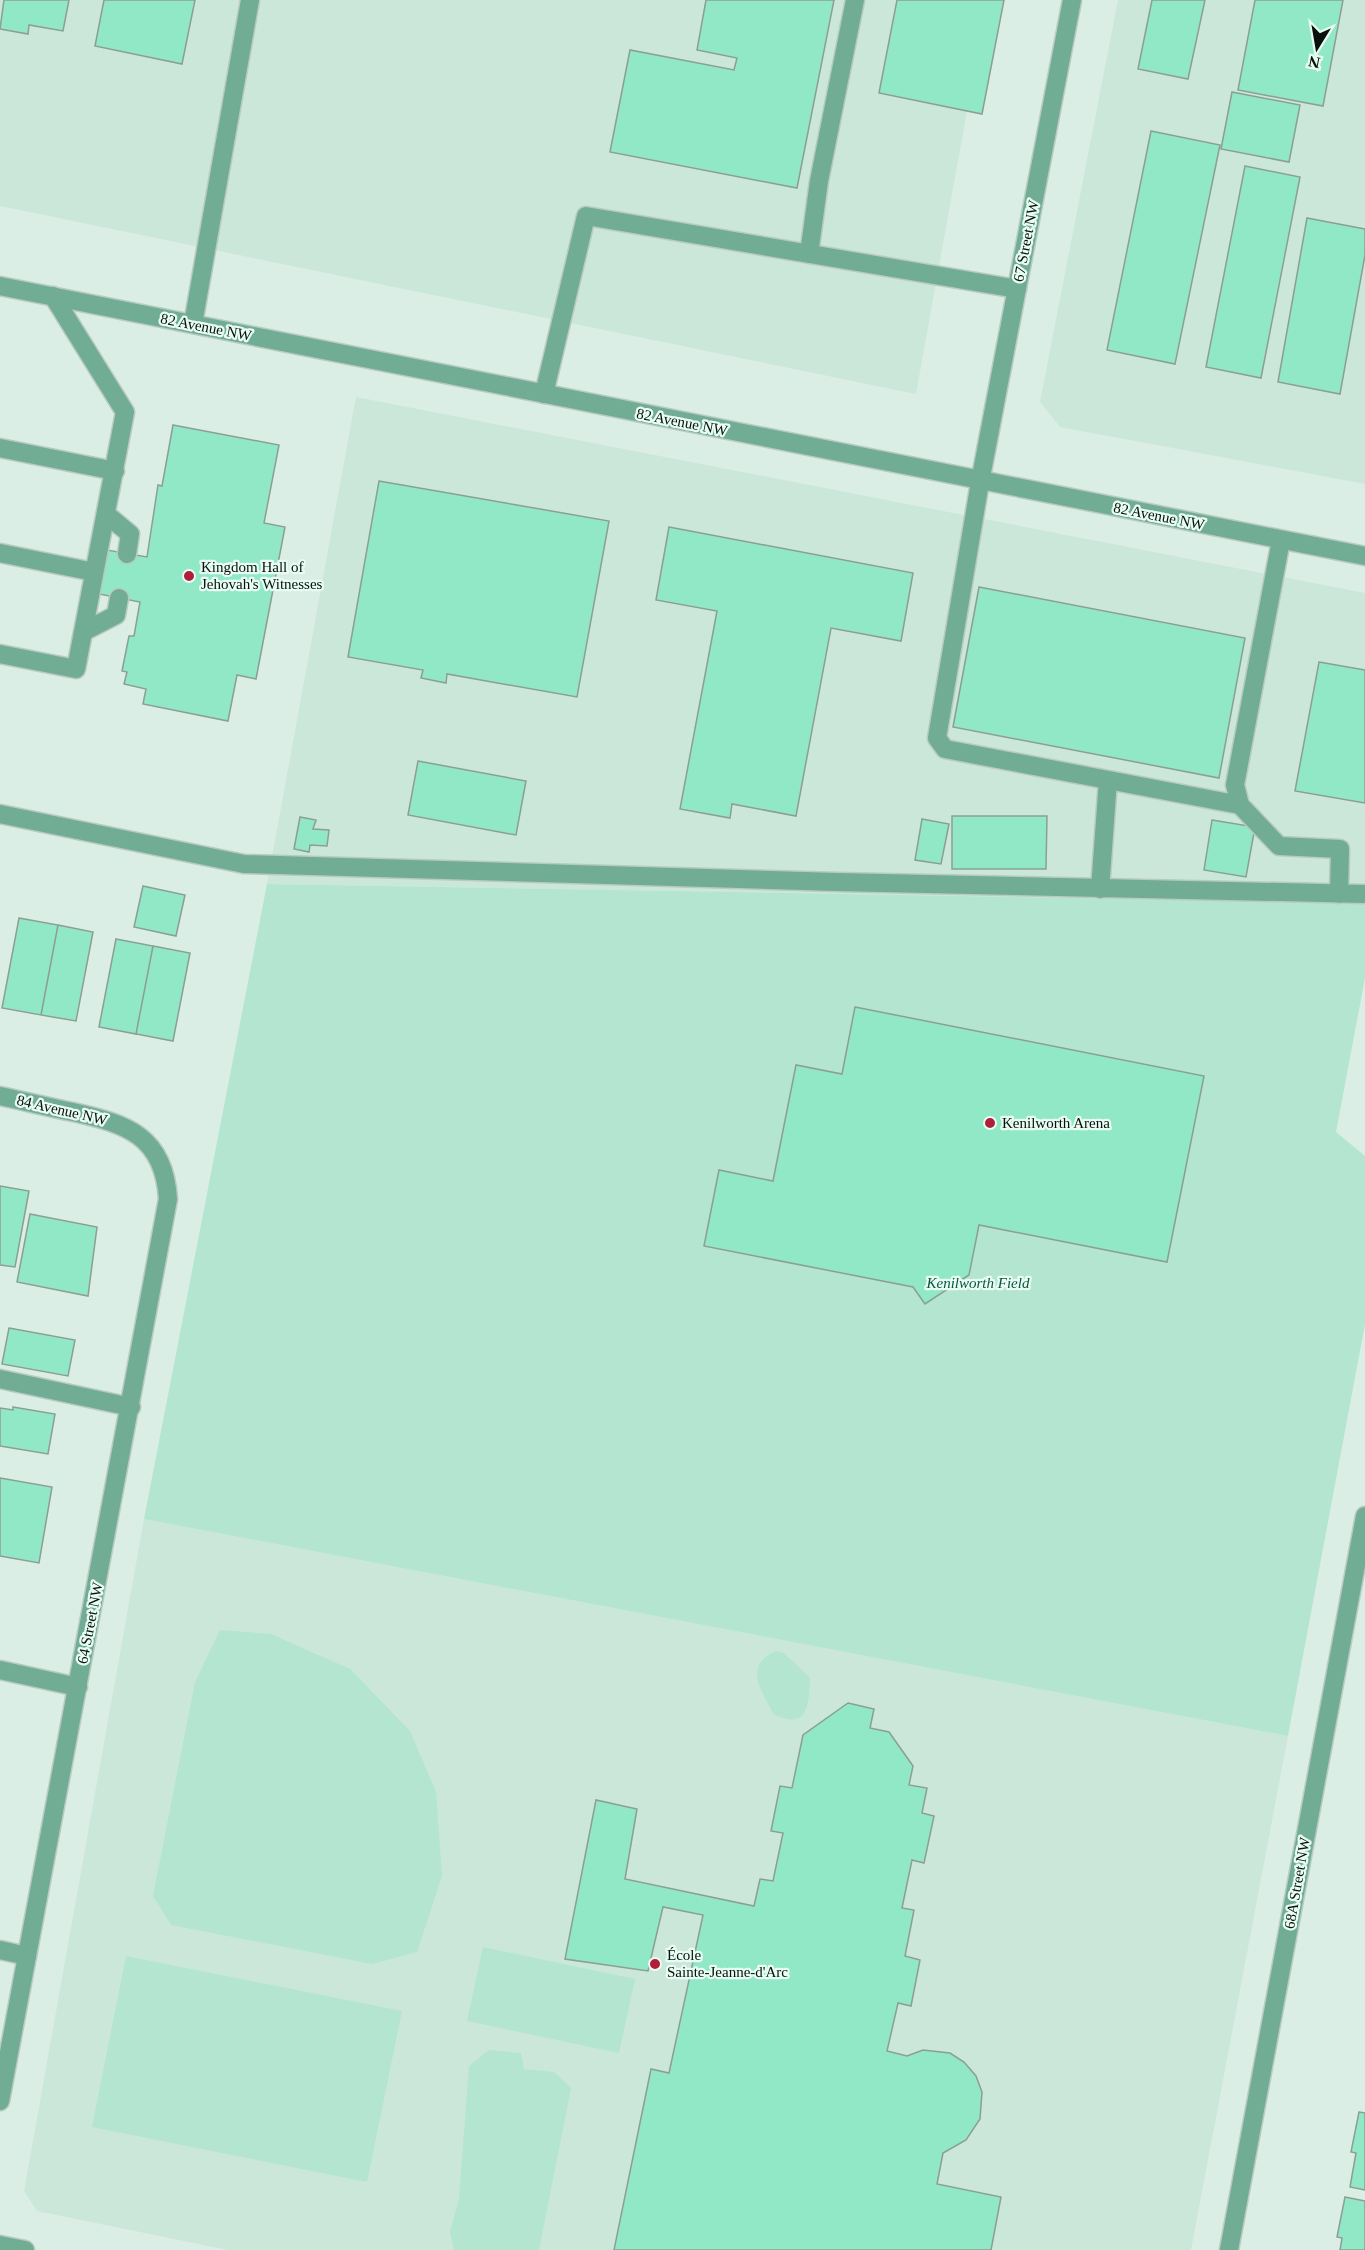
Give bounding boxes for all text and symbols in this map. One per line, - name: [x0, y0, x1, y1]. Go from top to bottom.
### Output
- north arrow: [1287, 18, 1347, 78]
- text: N: [1307, 53, 1322, 72]
- street label: 67 Street NW: [1010, 198, 1042, 283]
- street label: 82 Avenue NW: [159, 310, 254, 344]
- street label: 82 Avenue NW: [635, 405, 730, 439]
- street label: 82 Avenue NW: [1112, 499, 1207, 533]
- place label: Kingdom Hall of Jehovah's Witnesses: [201, 559, 323, 592]
- marker: Kingdom Hall of Jehovah's Witnesses: [182, 569, 196, 583]
- street label: 84 Avenue NW: [15, 1092, 110, 1128]
- place label: Kenilworth Arena: [1002, 1115, 1110, 1131]
- marker: Kenilworth Arena: [983, 1116, 997, 1130]
- park label: Kenilworth Field: [926, 1275, 1030, 1291]
- street label: 64 Street NW: [74, 1580, 106, 1665]
- street label: 68A Street NW: [1281, 1835, 1313, 1930]
- place label: École Sainte-Jeanne-d'Arc: [667, 1947, 788, 1980]
- marker: École Sainte-Jeanne-d'Arc: [648, 1957, 662, 1971]

